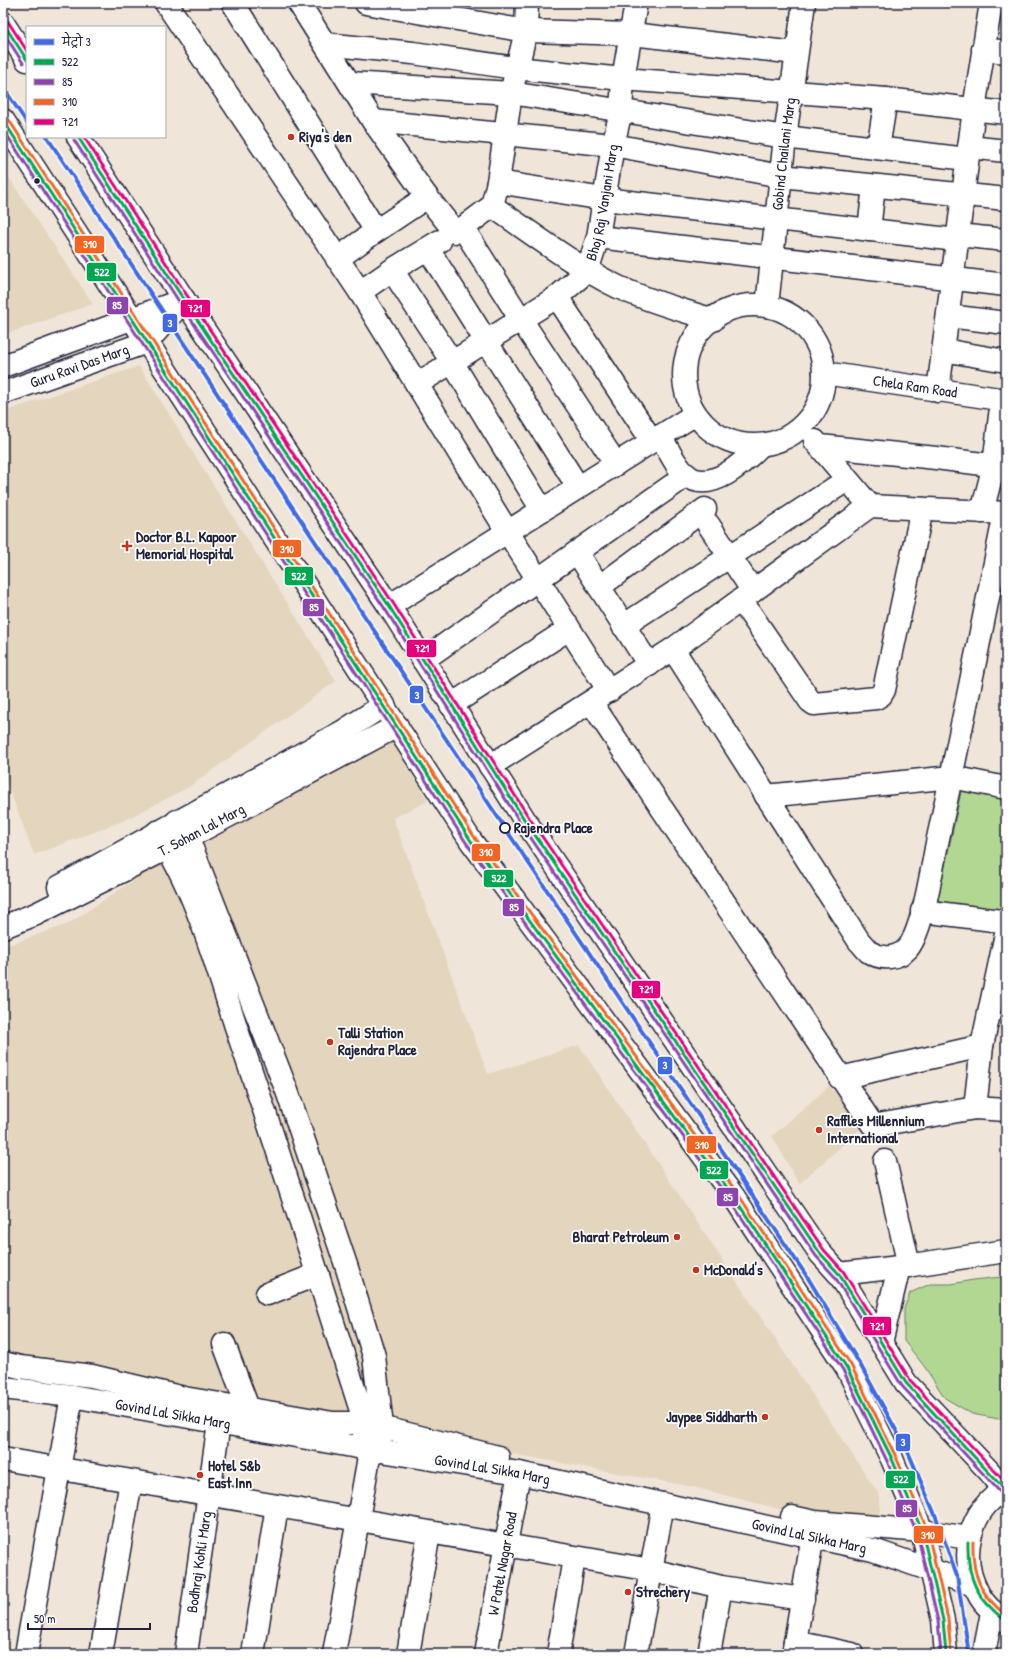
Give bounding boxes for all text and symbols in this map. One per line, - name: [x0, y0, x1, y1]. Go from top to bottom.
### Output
- legend: [26, 26, 166, 138]
- text: मेट्रो 3: [61, 31, 91, 50]
- text: 522: [62, 53, 79, 70]
- text: 85: [62, 73, 72, 90]
- text: 310: [62, 93, 77, 110]
- street label: Gobind Chailani Marg: [766, 96, 801, 211]
- text: 721: [62, 113, 78, 130]
- place label: Riya's den: [299, 126, 352, 148]
- marker: Riya's den: [286, 132, 296, 142]
- street label: Bhoj Raj Vanjani Marg: [580, 142, 623, 263]
- unlabelled marker: [32, 176, 42, 186]
- line badge: 310: [74, 235, 105, 254]
- text: 310: [83, 237, 97, 251]
- line badge: 522: [86, 262, 117, 282]
- text: 522: [95, 265, 110, 279]
- line badge: 85: [106, 296, 129, 315]
- text: 85: [112, 298, 122, 312]
- line badge: 721: [180, 299, 211, 318]
- text: 721: [187, 301, 202, 315]
- line badge: 3: [162, 313, 178, 333]
- text: 3: [168, 316, 173, 330]
- street label: Guru Ravi Das Marg: [27, 338, 132, 393]
- street label: Chela Ram Road: [872, 369, 959, 403]
- place label: Doctor B.L. Kapoor Memorial Hospital: [136, 526, 237, 565]
- line badge: 310: [272, 539, 302, 558]
- marker: Doctor B.L. Kapoor Memorial Hospital: [121, 540, 133, 552]
- text: 310: [280, 542, 294, 556]
- line badge: 522: [284, 566, 314, 586]
- text: 522: [292, 569, 307, 583]
- line badge: 85: [302, 598, 325, 617]
- text: 85: [309, 600, 319, 614]
- line badge: 721: [406, 639, 437, 658]
- text: 721: [414, 641, 429, 655]
- line badge: 3: [409, 685, 424, 704]
- text: 3: [415, 688, 420, 702]
- street label: T. Sohan Lal Marg: [154, 798, 249, 861]
- place label: Rajendra Place: [514, 817, 593, 838]
- marker: Rajendra Place: [499, 822, 511, 834]
- line badge: 310: [471, 843, 501, 862]
- text: 310: [479, 845, 493, 859]
- line badge: 522: [483, 869, 514, 888]
- text: 522: [492, 871, 507, 885]
- line badge: 85: [502, 898, 525, 917]
- text: 85: [509, 900, 519, 914]
- line badge: 721: [631, 980, 661, 999]
- text: 721: [638, 982, 653, 996]
- place label: Talli Station Rajendra Place: [337, 1022, 417, 1060]
- marker: Talli Station Rajendra Place: [325, 1037, 335, 1047]
- line badge: 3: [657, 1056, 673, 1075]
- text: 3: [663, 1058, 668, 1072]
- place label: Raffles Millennium International: [827, 1110, 925, 1148]
- marker: Raffles Millennium International: [814, 1125, 824, 1135]
- line badge: 310: [686, 1135, 717, 1154]
- text: 310: [695, 1138, 709, 1152]
- line badge: 522: [699, 1160, 729, 1180]
- text: 522: [707, 1163, 722, 1177]
- line badge: 85: [716, 1187, 739, 1207]
- text: 85: [723, 1190, 733, 1204]
- place label: Bharat Petroleum: [573, 1226, 669, 1247]
- marker: Bharat Petroleum: [672, 1232, 682, 1242]
- place label: McDonald's: [704, 1259, 763, 1280]
- marker: McDonald's: [691, 1265, 701, 1275]
- line badge: 721: [862, 1316, 892, 1336]
- text: 721: [869, 1319, 884, 1333]
- street label: Govind Lal Sikka Marg: [114, 1393, 233, 1434]
- place label: Jaypee Siddharth: [666, 1406, 758, 1428]
- marker: Jaypee Siddharth: [760, 1412, 770, 1422]
- line badge: 3: [895, 1433, 911, 1452]
- text: 3: [901, 1435, 906, 1449]
- street label: Govind Lal Sikka Marg: [433, 1449, 552, 1490]
- place label: Hotel S&b East Inn: [208, 1455, 261, 1493]
- marker: Hotel S&b East Inn: [195, 1470, 205, 1480]
- line badge: 522: [885, 1470, 916, 1489]
- text: 522: [894, 1472, 909, 1486]
- line badge: 85: [895, 1499, 918, 1518]
- text: 85: [902, 1501, 912, 1515]
- street label: Bodhraj Kohli Marg: [181, 1509, 216, 1614]
- street label: W Patel Nagar Road: [482, 1510, 522, 1617]
- street label: Govind Lal Sikka Marg: [750, 1513, 869, 1558]
- line badge: 310: [913, 1525, 944, 1544]
- text: 310: [921, 1528, 935, 1542]
- place label: Strechery: [636, 1581, 691, 1603]
- marker: Strechery: [623, 1587, 633, 1597]
- scale bar: [28, 1605, 150, 1631]
- text: 50 m: [34, 1610, 55, 1627]

